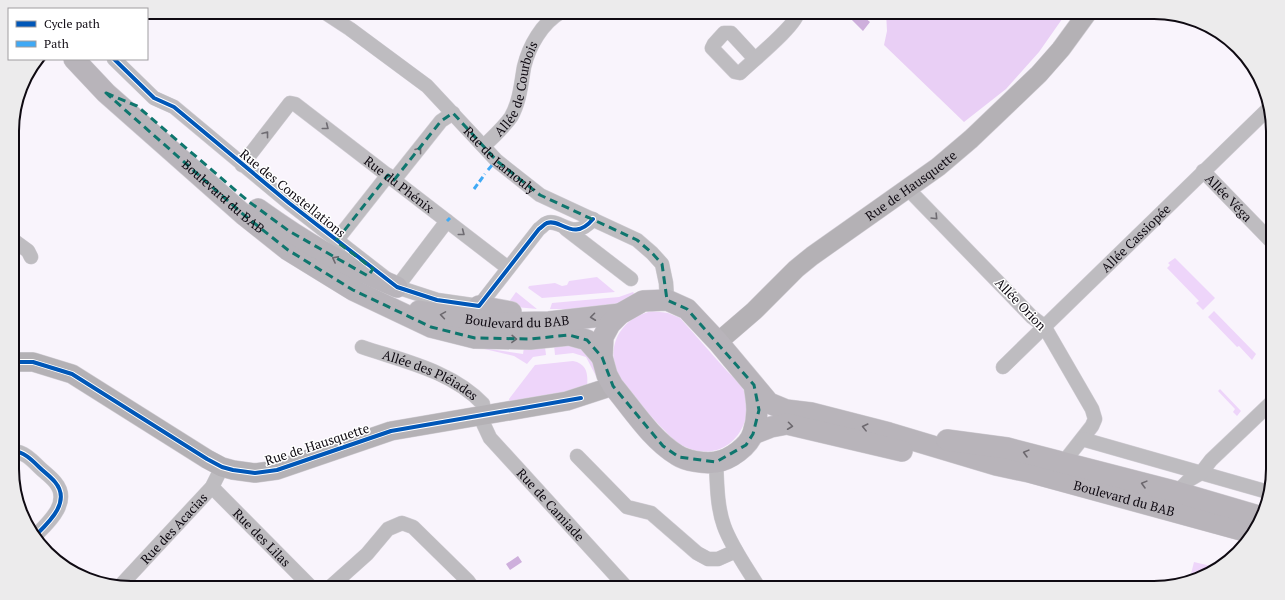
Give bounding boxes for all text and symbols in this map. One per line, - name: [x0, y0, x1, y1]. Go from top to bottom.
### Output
- legend: [8, 8, 148, 60]
- text: Cycle path: [44, 16, 100, 31]
- text: Path: [44, 36, 69, 51]
- street label: Allée de Courbois: [490, 38, 542, 140]
- street label: Rue de Lamouly: [460, 122, 540, 198]
- one-way arrow: [321, 123, 328, 130]
- one-way arrow: [261, 131, 268, 138]
- street label: Rue des Constellations: [236, 145, 350, 241]
- street label: Rue de Hausquette: [862, 146, 960, 225]
- one-way arrow: [414, 147, 421, 154]
- street label: Rue du Phénix: [361, 152, 438, 217]
- street label: Boulevard du BAB: [178, 155, 269, 237]
- street label: Allée Véga: [1201, 170, 1257, 226]
- street label: Allée Cassiopée: [1097, 200, 1174, 276]
- one-way arrow: [930, 212, 938, 220]
- one-way arrow: [457, 228, 464, 235]
- one-way arrow: [332, 257, 340, 264]
- street label: Allée Orion: [991, 274, 1051, 334]
- street label: Boulevard du BAB: [464, 309, 570, 332]
- one-way arrow: [440, 311, 446, 320]
- one-way arrow: [590, 312, 596, 321]
- one-way arrow: [511, 335, 517, 343]
- street label: Allée des Pléiades: [380, 345, 482, 404]
- street label: Rue de Hausquette: [262, 419, 372, 469]
- one-way arrow: [787, 421, 793, 430]
- one-way arrow: [862, 423, 869, 432]
- one-way arrow: [1023, 449, 1030, 458]
- street label: Rue de Camiade: [513, 464, 589, 545]
- street label: Boulevard du BAB: [1072, 476, 1177, 521]
- one-way arrow: [1141, 480, 1148, 489]
- street label: Rue des Acacias: [136, 489, 211, 568]
- street label: Rue des Lilas: [229, 504, 295, 571]

